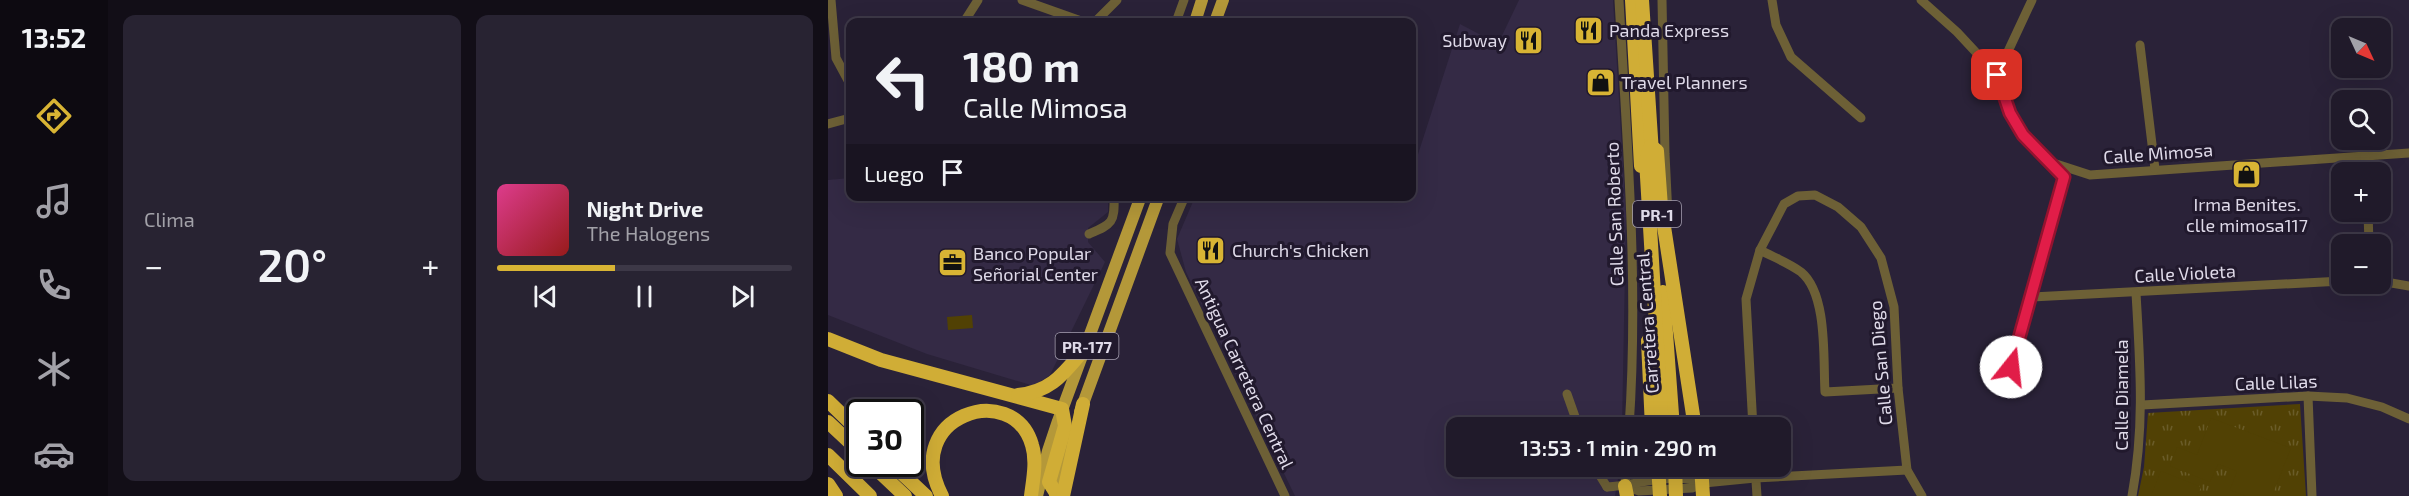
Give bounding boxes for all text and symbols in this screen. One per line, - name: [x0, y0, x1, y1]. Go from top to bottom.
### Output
- restaurant icon: Panda Express: [1572, 14, 1604, 46]
- north arrow: [2331, 18, 2391, 78]
- map controls: [2331, 18, 2391, 294]
- place label: Panda Express: [1609, 19, 1729, 41]
- text: 13:52: [22, 21, 86, 53]
- restaurant icon: Subway: [1512, 24, 1544, 56]
- place label: Subway: [1442, 29, 1507, 51]
- text: 180 m: [963, 40, 1080, 90]
- icon: left: [864, 42, 942, 120]
- pin: [1971, 49, 2022, 100]
- icon: arrive: [1980, 58, 2013, 91]
- shop icon: Travel Planners: [1584, 66, 1616, 98]
- place label: Travel Planners: [1621, 71, 1748, 93]
- button: search: [2331, 90, 2391, 150]
- text: Calle Mimosa: [963, 91, 1128, 123]
- icon: directions: [33, 95, 75, 137]
- street label: Calle Mimosa: [2102, 138, 2214, 168]
- street label: Calle San Roberto: [1600, 141, 1628, 287]
- icon: arrive: [936, 156, 969, 189]
- shop icon: Irma Benites. clle mimosa117: [2231, 159, 2263, 191]
- text: Luego: [864, 160, 924, 186]
- button: +: [2331, 162, 2391, 222]
- icon: music: [33, 180, 75, 222]
- place label: Irma Benites. clle mimosa117: [2186, 193, 2308, 236]
- text: Night Drive: [587, 195, 703, 221]
- road number: PR-1: [1633, 201, 1681, 227]
- text: Clima: [144, 207, 195, 231]
- text: The Halogens: [587, 221, 710, 245]
- restaurant icon: Church's Chicken: [1195, 234, 1227, 266]
- button: −: [2331, 234, 2391, 294]
- text: 20°: [258, 237, 327, 291]
- place label: Church's Chicken: [1232, 239, 1369, 261]
- place label: Banco Popular Señorial Center: [973, 242, 1098, 285]
- text: −: [144, 245, 163, 285]
- text: +: [421, 245, 439, 285]
- office icon: Banco Popular Señorial Center: [936, 247, 968, 279]
- street label: Carretera Central: [1631, 251, 1663, 394]
- street label: Calle Violeta: [2134, 259, 2236, 287]
- icon: phone: [33, 264, 75, 306]
- street label: Antigua Carretera Central: [1191, 274, 1299, 473]
- icon: previous: [529, 280, 562, 313]
- icon: pause: [628, 280, 661, 313]
- icon: next: [726, 280, 759, 313]
- street label: Calle San Diego: [1864, 300, 1896, 426]
- road number: PR-177: [1056, 333, 1118, 359]
- position arrow: [1979, 335, 2043, 399]
- street label: Calle Diamela: [2110, 339, 2132, 451]
- icon: climate: [33, 348, 75, 390]
- street label: Calle Lilas: [2234, 370, 2318, 394]
- speed limit sign: 30: [846, 399, 924, 477]
- icon: car: [33, 433, 75, 475]
- text: 13:53 · 1 min · 290 m: [1520, 434, 1717, 460]

